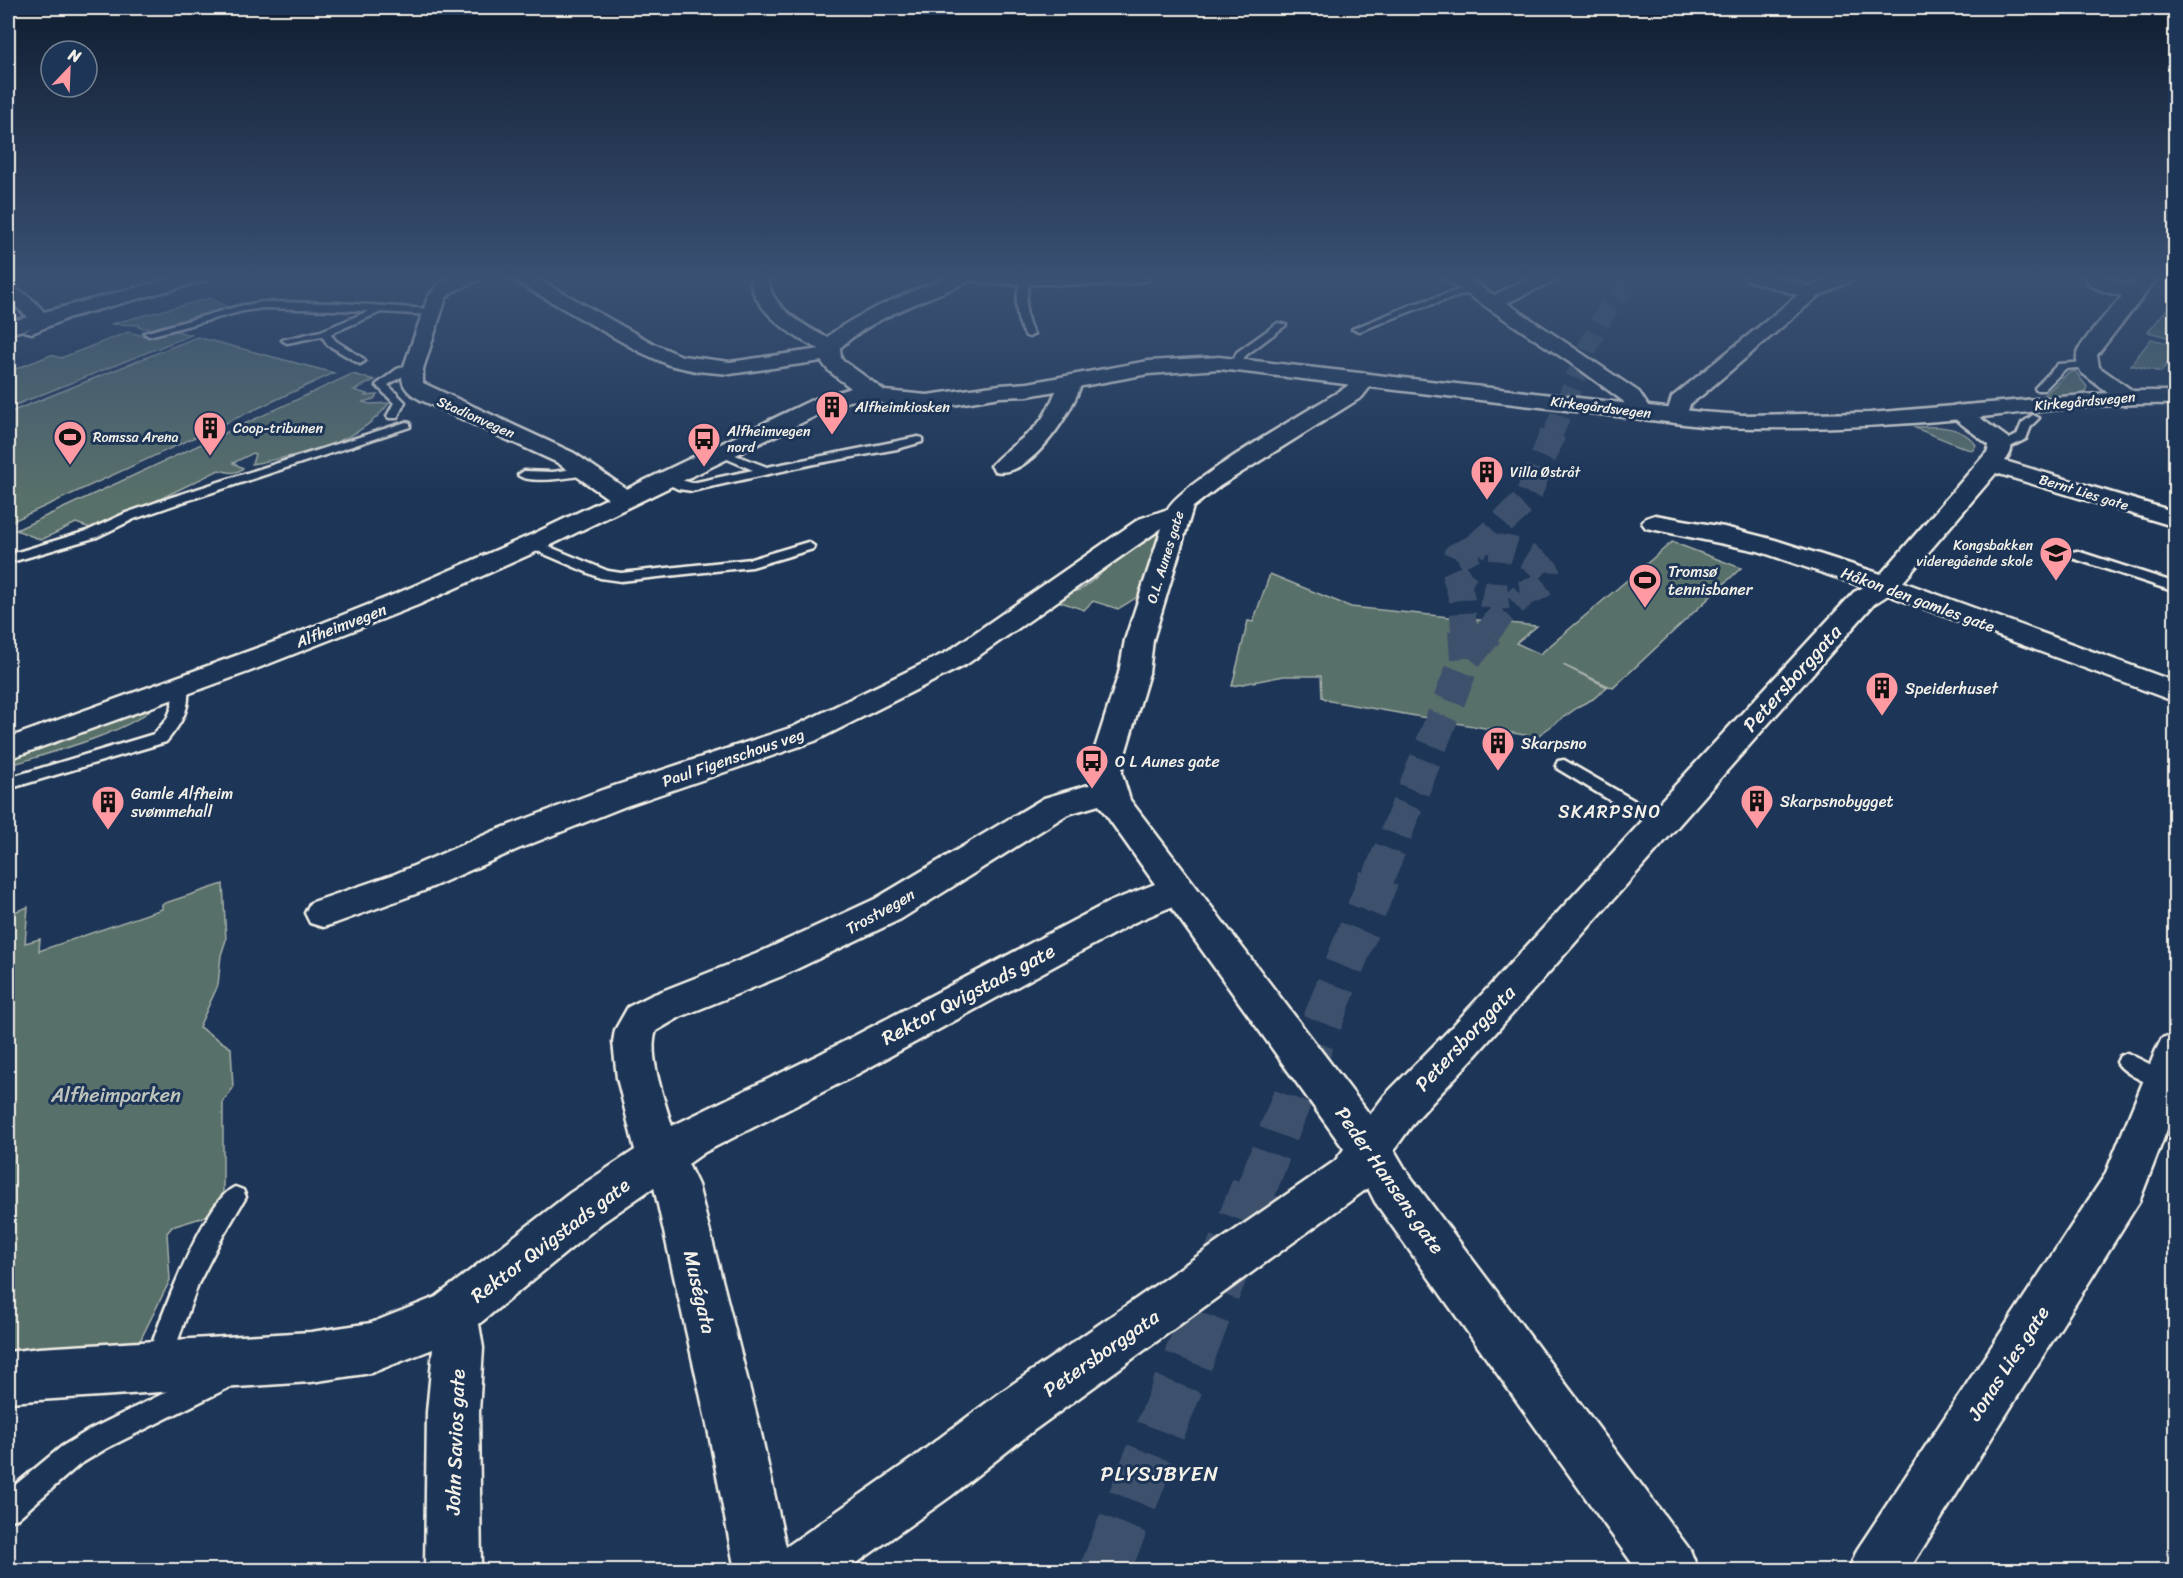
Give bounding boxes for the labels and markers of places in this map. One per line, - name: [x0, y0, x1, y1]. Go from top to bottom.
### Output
- building icon: Alfheimkiosken: [814, 389, 850, 436]
- place label: Alfheimkiosken: [854, 395, 950, 420]
- building icon: Coop-tribunen: [192, 410, 228, 457]
- place label: Coop-tribunen: [233, 416, 324, 441]
- sports icon: Romssa Arena: [52, 419, 88, 466]
- place label: Alfheimvegen nord: [726, 419, 811, 460]
- bus stop icon: Alfheimvegen nord: [686, 421, 722, 468]
- place label: Romssa Arena: [93, 425, 178, 450]
- building icon: Villa Østråt: [1469, 454, 1505, 501]
- place label: Villa Østråt: [1510, 460, 1582, 485]
- place label: Kongsbakken videregående skole: [1917, 533, 2033, 574]
- school or university icon: Kongsbakken videregående skole: [2038, 535, 2074, 582]
- place label: Tromsø tennisbaner: [1668, 557, 1754, 604]
- sports icon: Tromsø tennisbaner: [1627, 562, 1663, 609]
- building icon: Speiderhuset: [1864, 670, 1900, 717]
- place label: Speiderhuset: [1905, 674, 1998, 703]
- building icon: Skarpsno: [1480, 725, 1516, 772]
- place label: Skarpsno: [1521, 729, 1587, 758]
- bus stop icon: O L Aunes gate: [1074, 743, 1110, 790]
- place label: O L Aunes gate: [1115, 747, 1220, 776]
- place label: Gamle Alfheim svømmehall: [130, 779, 233, 826]
- building icon: Skarpsnobygget: [1739, 783, 1775, 830]
- building icon: Gamle Alfheim svømmehall: [90, 784, 126, 831]
- place label: Skarpsnobygget: [1780, 787, 1893, 816]

